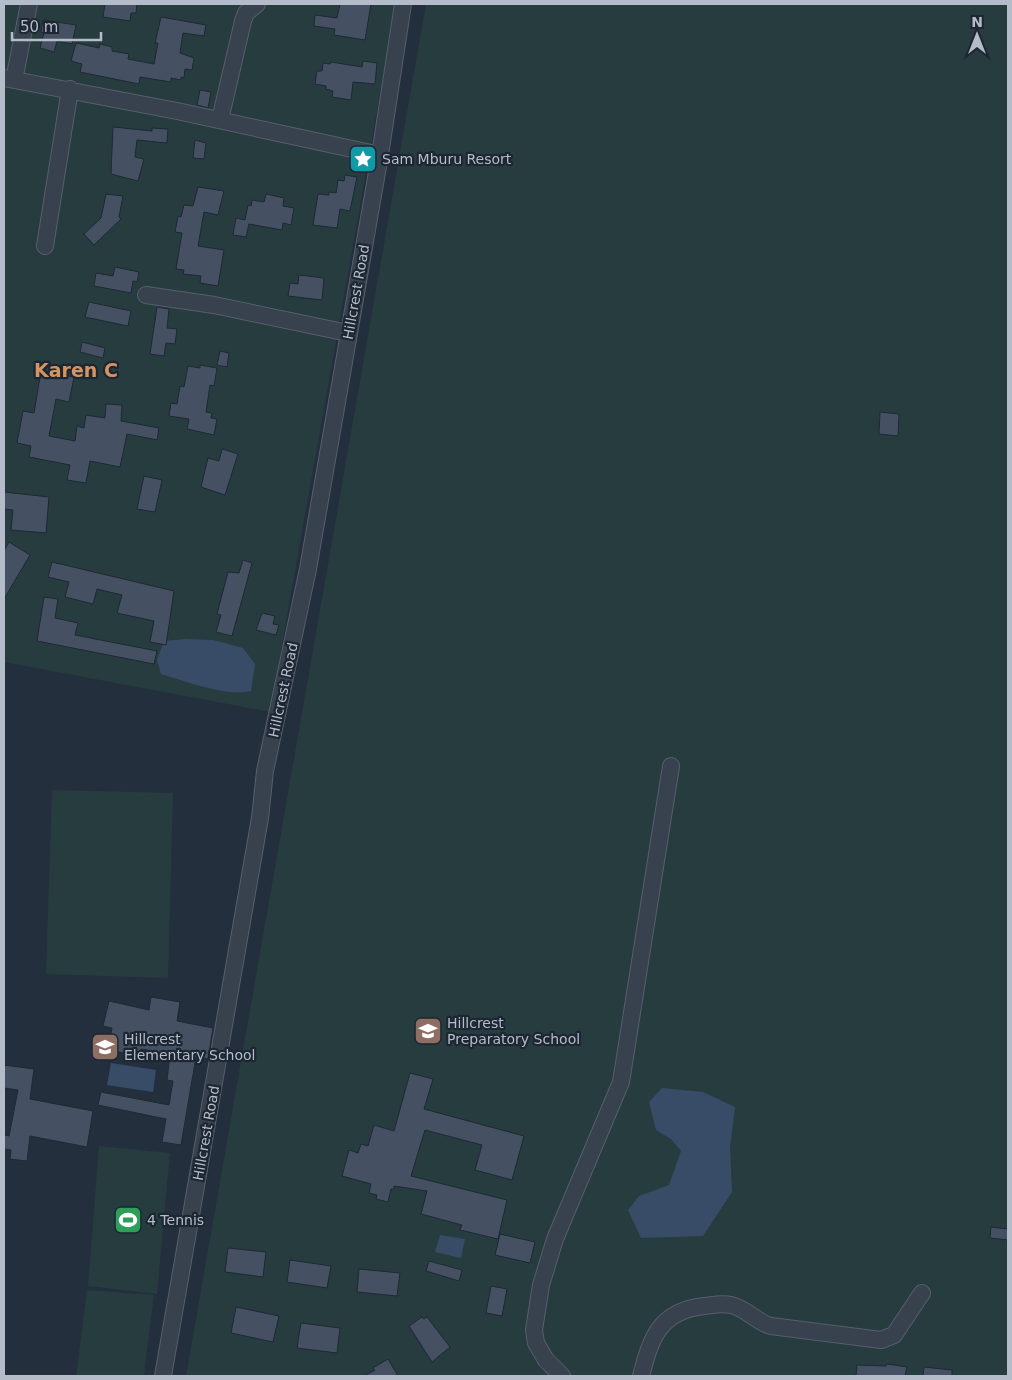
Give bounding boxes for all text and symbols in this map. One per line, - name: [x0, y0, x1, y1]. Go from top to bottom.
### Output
- scale bar: [12, 10, 101, 42]
- north arrow: [952, 10, 1002, 60]
- text: N: [971, 14, 983, 30]
- text: 50 m: [20, 18, 58, 36]
- place icon: Sam Mburu Resort: [348, 144, 378, 174]
- place label: Sam Mburu Resort: [382, 151, 512, 167]
- street label: Hillcrest Road: [340, 243, 372, 341]
- district label: Karen C: [34, 359, 118, 381]
- street label: Hillcrest Road: [265, 641, 301, 739]
- place label: Hillcrest Preparatory School: [447, 1015, 580, 1047]
- school or university icon: Hillcrest Preparatory School: [413, 1016, 443, 1046]
- place label: Hillcrest Elementary School: [124, 1031, 256, 1063]
- school or university icon: Hillcrest Elementary School: [90, 1032, 120, 1062]
- street label: Hillcrest Road: [190, 1084, 222, 1182]
- sports icon: 4 Tennis: [113, 1205, 143, 1235]
- place label: 4 Tennis: [147, 1212, 204, 1228]

